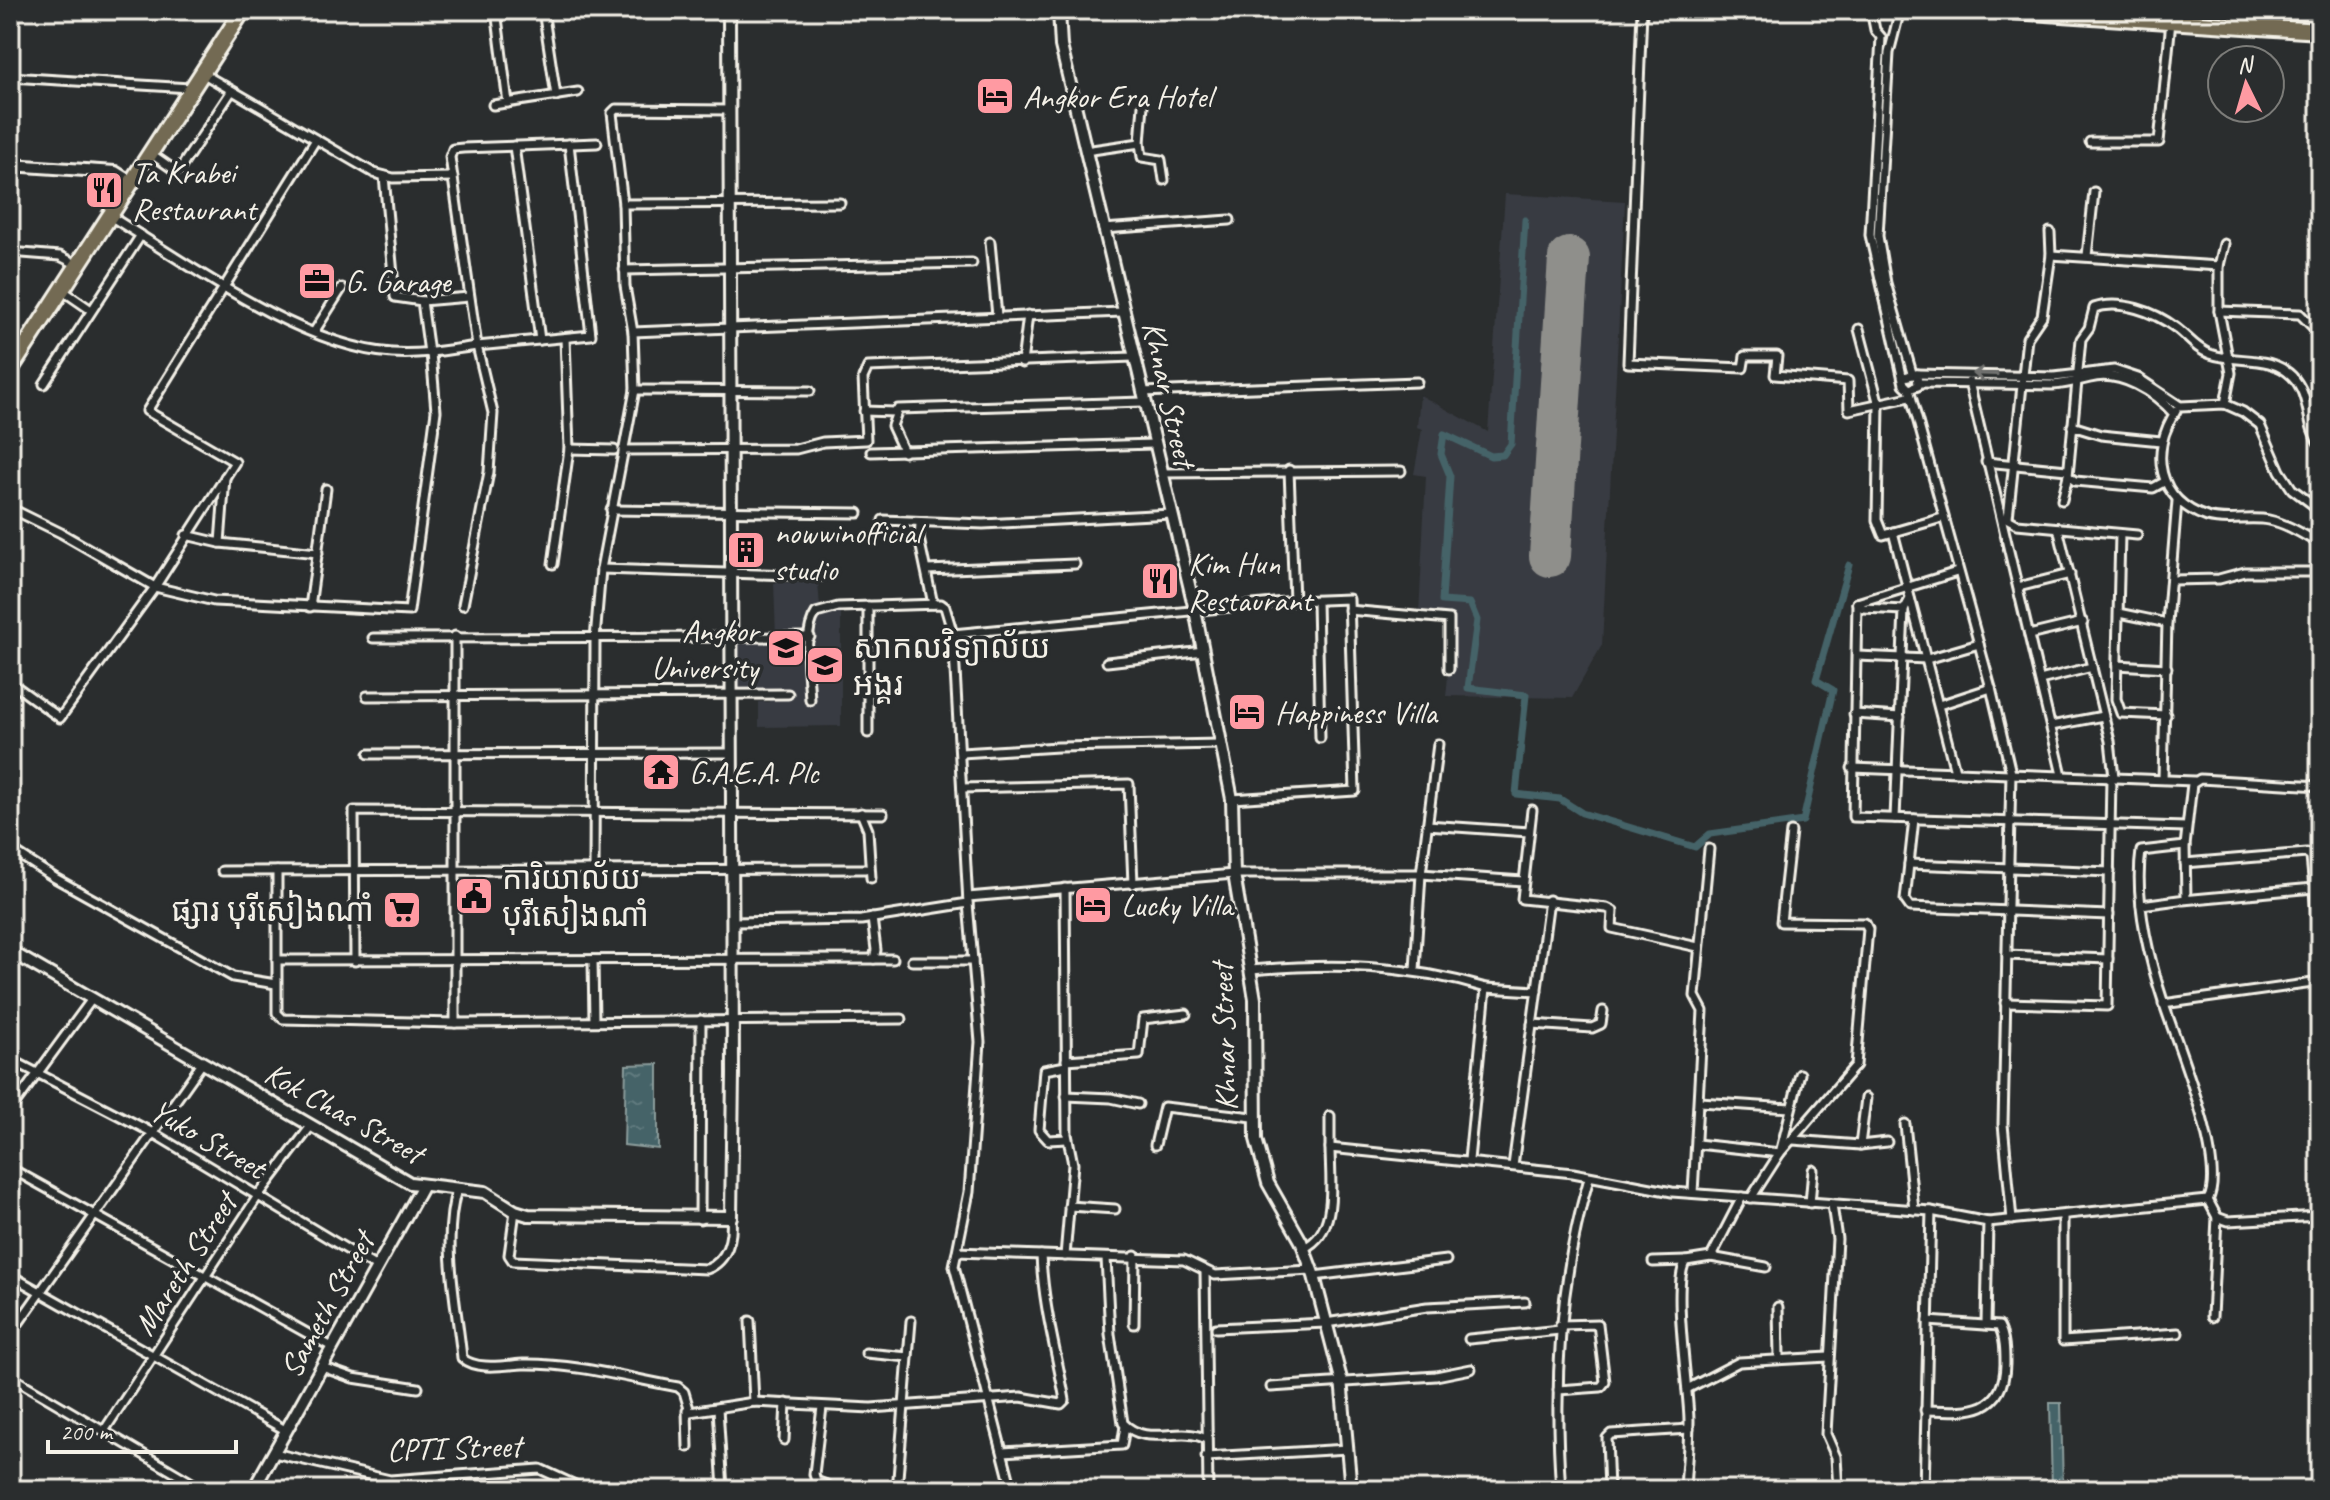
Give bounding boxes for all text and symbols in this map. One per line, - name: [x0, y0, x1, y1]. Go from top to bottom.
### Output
- north arrow: [2206, 44, 2286, 124]
- text: N: [2236, 50, 2256, 80]
- hotel icon: Angkor Era Hotel: [974, 75, 1016, 117]
- place label: Angkor Era Hotel: [1023, 76, 1217, 117]
- place label: Ta Krabei Restaurant: [132, 152, 259, 230]
- restaurant icon: Ta Krabei Restaurant: [83, 169, 125, 211]
- office icon: G. Garage: [296, 260, 338, 302]
- place label: G. Garage: [345, 261, 453, 302]
- street label: Khnar Street: [1132, 317, 1207, 475]
- one-way arrow: [1972, 366, 1999, 381]
- place label: nowwinofficial studio: [774, 512, 926, 590]
- building icon: nowwinofficial studio: [725, 529, 767, 571]
- place label: Kim Hun Restaurant: [1188, 543, 1315, 621]
- restaurant icon: Kim Hun Restaurant: [1139, 560, 1181, 602]
- place label: Angkor University: [651, 610, 761, 688]
- school or university icon: Angkor University: [765, 627, 807, 669]
- place label: សាកលវិទ្យាល័យ អង្គរ: [853, 627, 1050, 705]
- school or university icon: សាកលវិទ្យាល័យ អង្គរ: [804, 644, 846, 686]
- hotel icon: Happiness Villa: [1226, 691, 1268, 733]
- place label: Happiness Villa: [1275, 692, 1439, 733]
- temple icon: G.A.E.A. Plc: [640, 751, 682, 793]
- place label: G.A.E.A. Plc: [689, 752, 820, 793]
- place label: ការិយាល័យ បុរីសៀងណាំ: [502, 858, 649, 936]
- public building icon: ការិយាល័យ បុរីសៀងណាំ: [453, 875, 495, 917]
- hotel icon: Lucky Villa: [1072, 884, 1114, 926]
- place label: Lucky Villa: [1121, 885, 1235, 926]
- supermarket icon: ផ្សារ បុរីសៀងណាំ: [381, 889, 423, 931]
- place label: ផ្សារ បុរីសៀងណាំ: [171, 890, 374, 931]
- street label: Khnar Street: [1201, 958, 1247, 1112]
- street label: Kok Chas Street: [258, 1053, 434, 1175]
- street label: Yuko Street: [143, 1090, 276, 1190]
- street label: Mareth Street: [124, 1181, 249, 1343]
- street label: Sameth Street: [270, 1221, 386, 1385]
- scale bar: [48, 1404, 236, 1454]
- text: 200 m: [60, 1417, 114, 1447]
- street label: CPTI Street: [386, 1425, 526, 1471]

